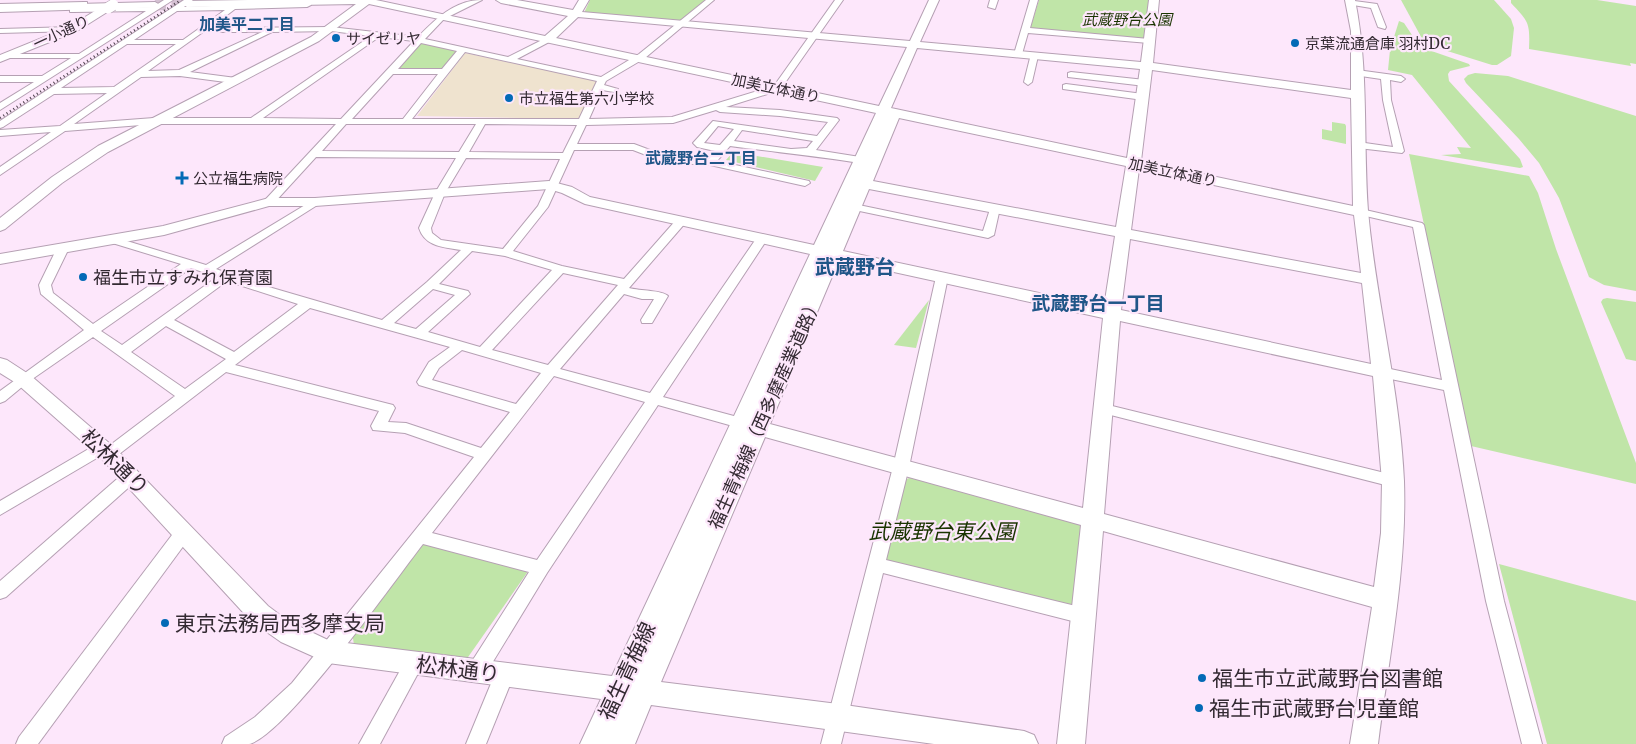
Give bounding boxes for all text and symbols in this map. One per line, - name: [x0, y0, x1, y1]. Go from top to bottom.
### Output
- park label: 武蔵野台公園: [1082, 10, 1174, 29]
- street label: 一小通り: [30, 11, 92, 53]
- district label: 加美平二丁目: [199, 14, 295, 34]
- place label: サイゼリヤ: [346, 29, 421, 48]
- marker: サイゼリヤ: [330, 32, 342, 44]
- place label: 京葉流通倉庫 羽村DC: [1305, 34, 1450, 53]
- marker: 京葉流通倉庫 羽村DC: [1289, 37, 1301, 49]
- street label: 加美立体通り: [730, 69, 822, 107]
- place label: 市立福生第六小学校: [519, 89, 654, 108]
- marker: 市立福生第六小学校: [503, 92, 515, 104]
- district label: 武蔵野台二丁目: [645, 148, 757, 168]
- street label: 加美立体通り: [1127, 153, 1219, 191]
- place label: 公立福生病院: [193, 169, 283, 188]
- marker: 公立福生病院: [175, 171, 189, 185]
- district label: 武蔵野台: [815, 254, 895, 279]
- place label: 福生市立すみれ保育園: [93, 266, 273, 289]
- marker: 福生市立すみれ保育園: [77, 271, 89, 283]
- district label: 武蔵野台一丁目: [1031, 291, 1165, 315]
- street label: 福生青梅線（西多摩産業道路）: [703, 293, 827, 533]
- street label: 松林通り: [75, 423, 155, 501]
- park label: 武蔵野台東公園: [869, 518, 1018, 545]
- place label: 東京法務局西多摩支局: [175, 610, 385, 637]
- marker: 東京法務局西多摩支局: [159, 617, 171, 629]
- street label: 福生青梅線: [593, 618, 661, 724]
- street label: 松林通り: [415, 650, 501, 688]
- place label: 福生市立武蔵野台図書館: [1212, 665, 1443, 692]
- marker: 福生市立武蔵野台図書館: [1196, 672, 1208, 684]
- place label: 福生市武蔵野台児童館: [1209, 695, 1419, 722]
- marker: 福生市武蔵野台児童館: [1193, 702, 1205, 714]

